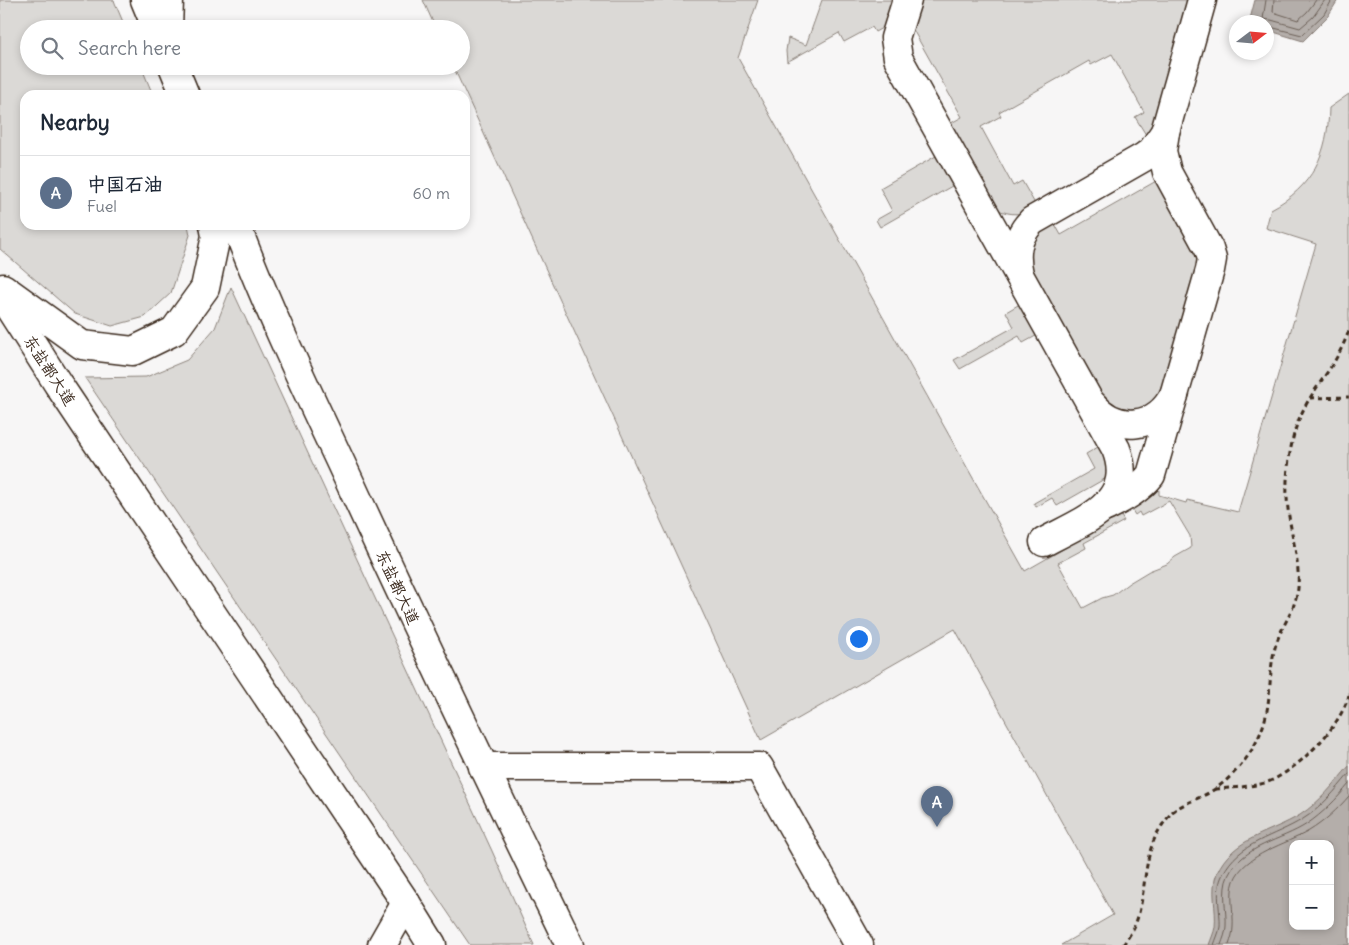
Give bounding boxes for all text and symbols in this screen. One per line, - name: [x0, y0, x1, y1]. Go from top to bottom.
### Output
- north arrow: [1229, 15, 1274, 60]
- search box: [20, 20, 470, 75]
- icon: search: [38, 34, 66, 62]
- text: Search here: [78, 36, 181, 60]
- text: Nearby: [40, 109, 110, 136]
- text: 中国石油: [87, 172, 163, 196]
- text: A: [51, 183, 61, 203]
- text: 60 m: [412, 183, 450, 203]
- text: Fuel: [87, 196, 117, 216]
- street label: 东盐都大道: [20, 331, 80, 409]
- street label: 东盐都大道: [372, 547, 424, 627]
- your location: [846, 626, 872, 652]
- pin: A: [921, 786, 953, 827]
- map controls: [1289, 840, 1334, 930]
- button: +: [1289, 840, 1334, 885]
- button: −: [1289, 885, 1334, 930]

